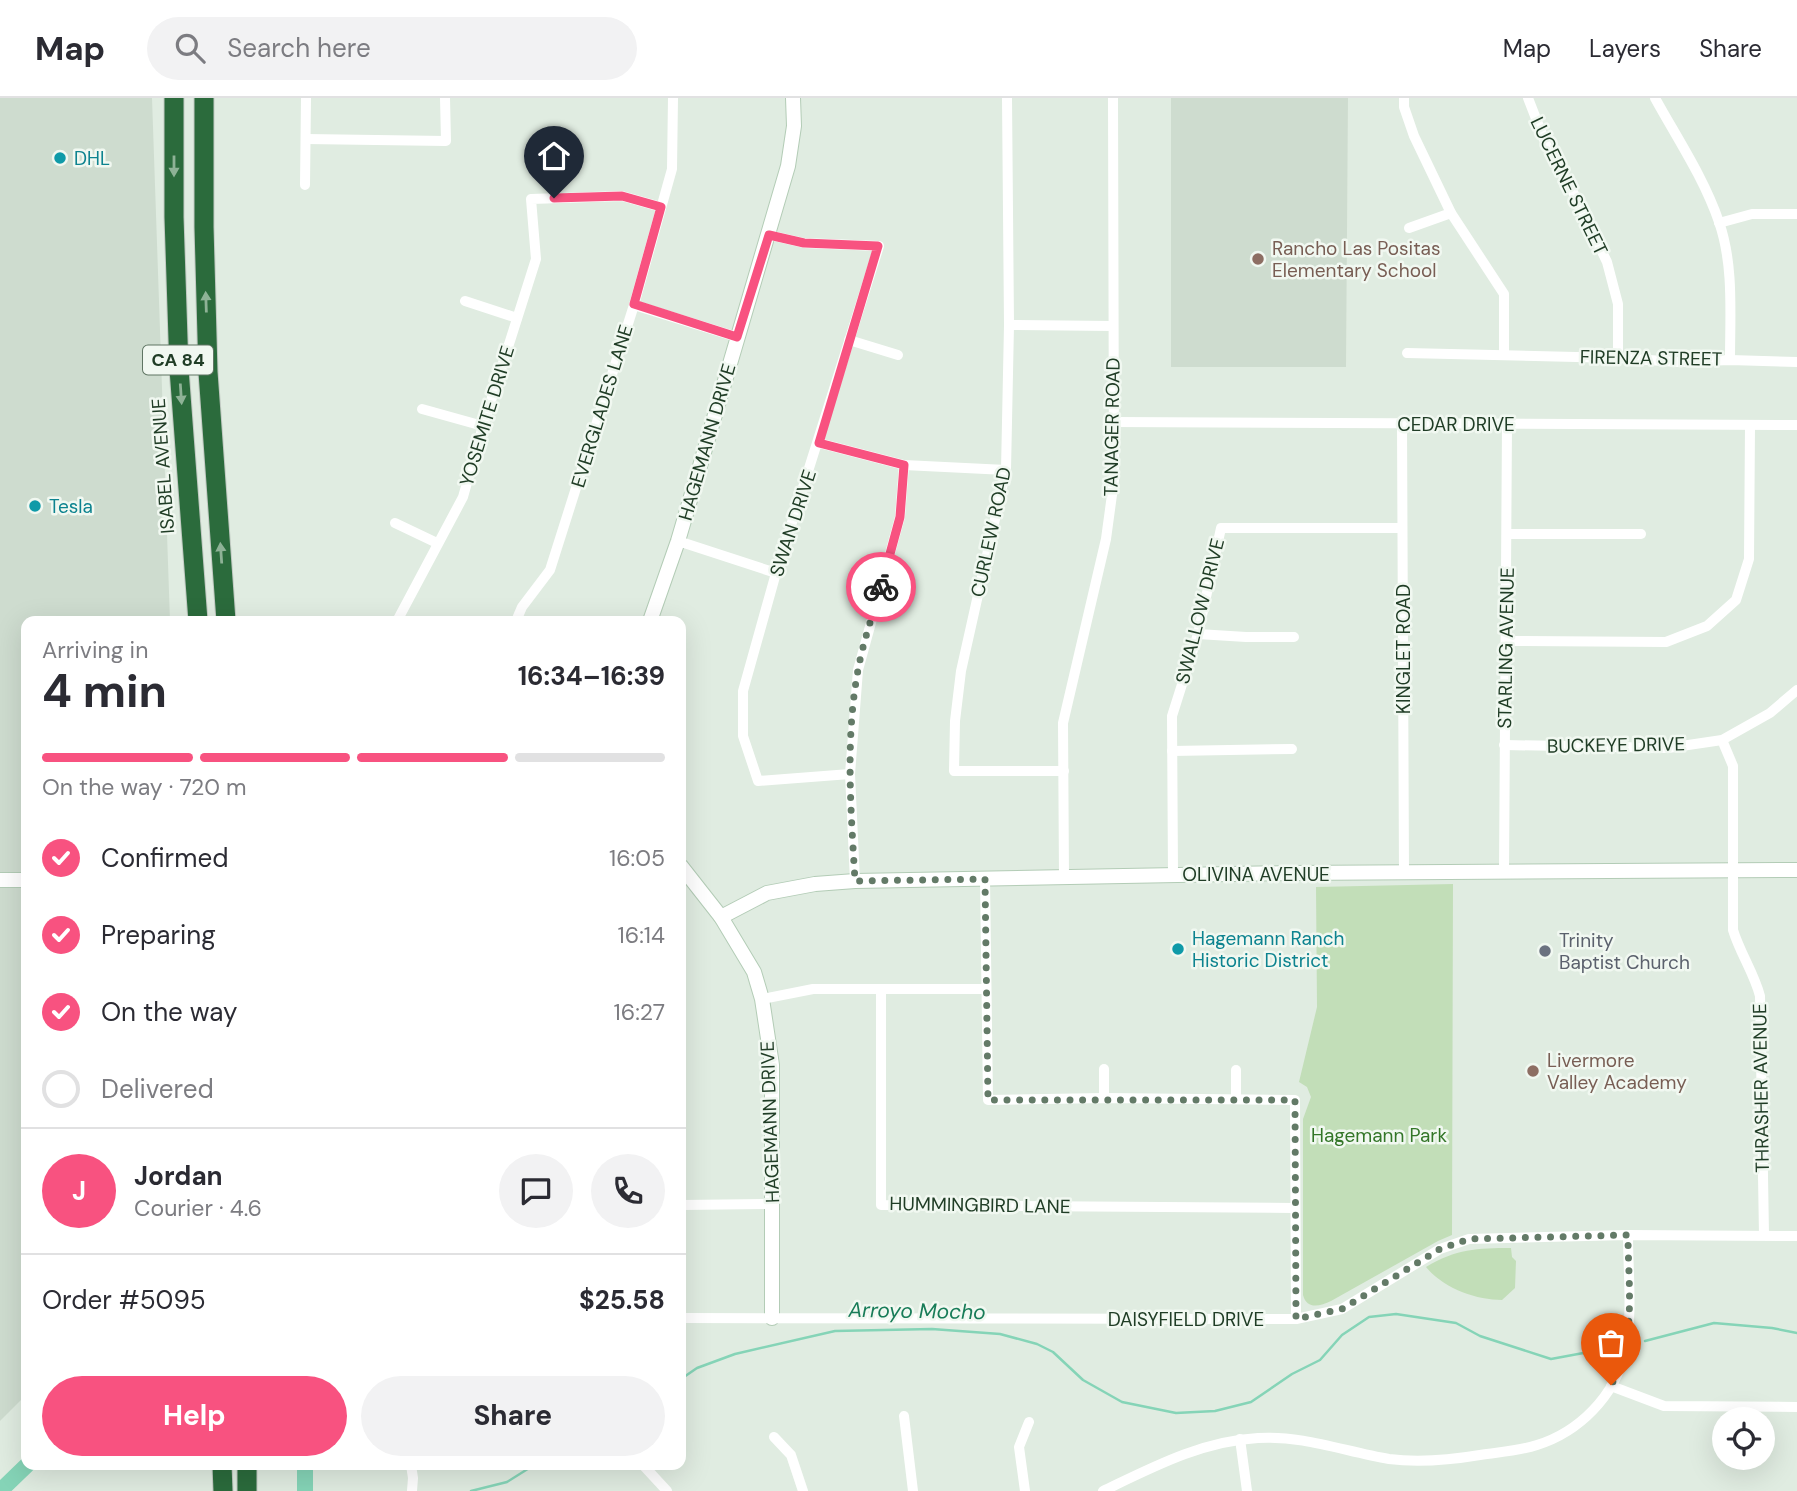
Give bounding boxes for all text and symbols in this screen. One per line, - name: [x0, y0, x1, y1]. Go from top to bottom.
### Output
- search box: [147, 17, 637, 80]
- text: Map: [35, 27, 105, 70]
- icon: search: [171, 29, 209, 67]
- text: Search here: [227, 31, 371, 65]
- text: Map: [1503, 33, 1551, 64]
- text: Layers: [1589, 33, 1661, 64]
- text: Share: [1699, 33, 1762, 64]
- street label: LUCERNE STREET: [1525, 113, 1614, 260]
- pin: [524, 126, 584, 198]
- icon: home: [535, 137, 573, 175]
- place label: DHL: [74, 146, 110, 171]
- marker: DHL: [52, 150, 68, 166]
- one-way arrow: [168, 155, 180, 177]
- place label: Rancho Las Positas Elementary School: [1272, 236, 1440, 283]
- marker: Rancho Las Positas Elementary School: [1250, 251, 1266, 267]
- one-way arrow: [200, 290, 211, 312]
- street label: EVERGLADES LANE: [565, 322, 639, 490]
- street label: YOSEMITE DRIVE: [454, 343, 520, 489]
- street label: FIRENZA STREET: [1580, 344, 1723, 372]
- road number: CA 84: [143, 346, 213, 374]
- street label: TANAGER ROAD: [1098, 357, 1126, 497]
- street label: HAGEMANN DRIVE: [673, 361, 741, 523]
- one-way arrow: [176, 383, 187, 405]
- street label: ISABEL AVENUE: [146, 397, 180, 535]
- street label: CEDAR DRIVE: [1397, 412, 1515, 437]
- street label: CURLEW ROAD: [965, 465, 1017, 599]
- street label: SWAN DRIVE: [764, 466, 822, 580]
- place label: Tesla: [49, 494, 93, 519]
- marker: Tesla: [27, 498, 43, 514]
- street label: SWALLOW DRIVE: [1170, 536, 1230, 686]
- one-way arrow: [215, 542, 226, 564]
- courier: [846, 552, 916, 622]
- street label: STARLING AVENUE: [1492, 567, 1520, 729]
- icon: bike: [862, 568, 900, 606]
- street label: KINGLET ROAD: [1391, 584, 1416, 714]
- text: Arriving in: [42, 635, 148, 665]
- text: 16:34–16:39: [518, 659, 665, 693]
- text: 4 min: [42, 661, 167, 721]
- street label: BUCKEYE DRIVE: [1547, 731, 1685, 759]
- text: On the way · 720 m: [42, 772, 246, 802]
- icon: check: [42, 839, 80, 877]
- text: Confirmed: [101, 841, 228, 875]
- text: 16:05: [609, 843, 665, 873]
- street label: OLIVINA AVENUE: [1182, 862, 1330, 887]
- icon: check: [42, 916, 80, 954]
- text: Preparing: [101, 918, 216, 952]
- text: 16:14: [618, 920, 665, 950]
- place label: Hagemann Ranch Historic District: [1192, 926, 1344, 973]
- place label: Trinity Baptist Church: [1559, 928, 1690, 975]
- marker: Hagemann Ranch Historic District: [1170, 941, 1186, 957]
- marker: Trinity Baptist Church: [1537, 943, 1553, 959]
- icon: check: [42, 993, 80, 1031]
- text: On the way: [101, 995, 237, 1029]
- text: 16:27: [614, 997, 665, 1027]
- street label: THRASHER AVENUE: [1747, 1003, 1775, 1173]
- street label: HAGEMANN DRIVE: [755, 1041, 785, 1203]
- place label: Livermore Valley Academy: [1547, 1048, 1687, 1095]
- marker: Livermore Valley Academy: [1525, 1063, 1541, 1079]
- text: Delivered: [101, 1072, 214, 1106]
- park label: Hagemann Park: [1311, 1123, 1447, 1148]
- button: chat: [499, 1154, 573, 1228]
- button: phone: [591, 1154, 665, 1228]
- text: Jordan: [134, 1159, 223, 1193]
- text: J: [72, 1174, 86, 1208]
- street label: HUMMINGBIRD LANE: [889, 1191, 1071, 1219]
- text: Courier · 4.6: [134, 1193, 262, 1223]
- text: Order #5095: [42, 1283, 206, 1317]
- text: $25.58: [579, 1283, 665, 1317]
- water label: Arroyo Mocho: [847, 1296, 986, 1326]
- street label: DAISYFIELD DRIVE: [1108, 1307, 1264, 1332]
- pin: [1581, 1313, 1641, 1385]
- icon: bag: [1592, 1324, 1630, 1362]
- button: Help: [42, 1376, 347, 1456]
- button: Share: [361, 1376, 665, 1456]
- map controls: [1712, 1407, 1775, 1470]
- button: locate: [1712, 1407, 1775, 1470]

